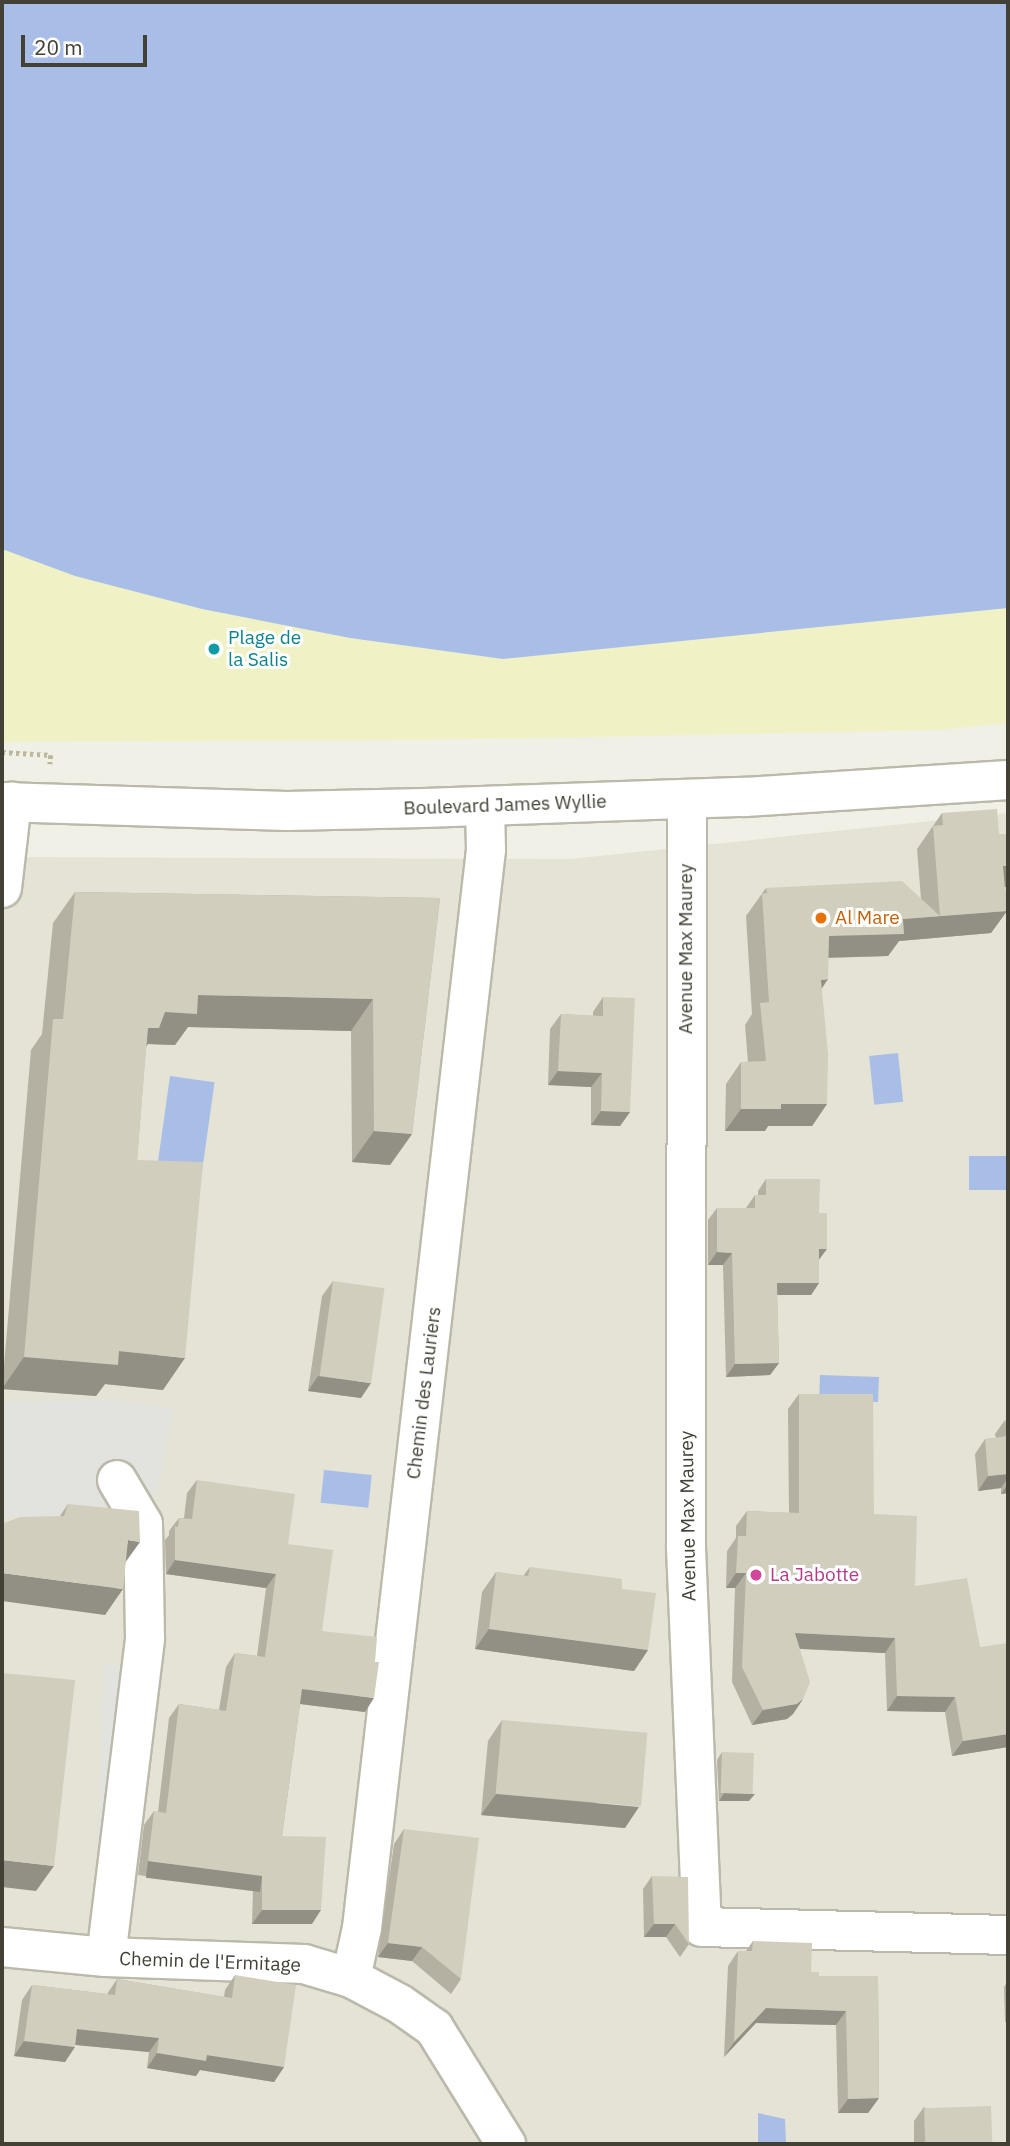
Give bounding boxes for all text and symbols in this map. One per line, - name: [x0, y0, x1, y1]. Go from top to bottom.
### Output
- scale bar: [24, 21, 150, 65]
- text: 20 m: [34, 33, 83, 61]
- place label: Plage de la Salis: [228, 627, 301, 671]
- marker: Plage de la Salis: [206, 641, 222, 657]
- street label: Boulevard James Wyllie: [403, 790, 607, 820]
- street label: Avenue Max Maurey: [675, 864, 697, 1034]
- place label: Al Mare: [835, 907, 900, 929]
- marker: Al Mare: [813, 910, 829, 926]
- street label: Chemin des Lauriers: [402, 1305, 446, 1481]
- street label: Avenue Max Maurey: [675, 1430, 701, 1602]
- place label: La Jabotte: [770, 1564, 859, 1586]
- marker: La Jabotte: [748, 1567, 764, 1583]
- street label: Chemin de l'Ermitage: [119, 1947, 301, 1977]

